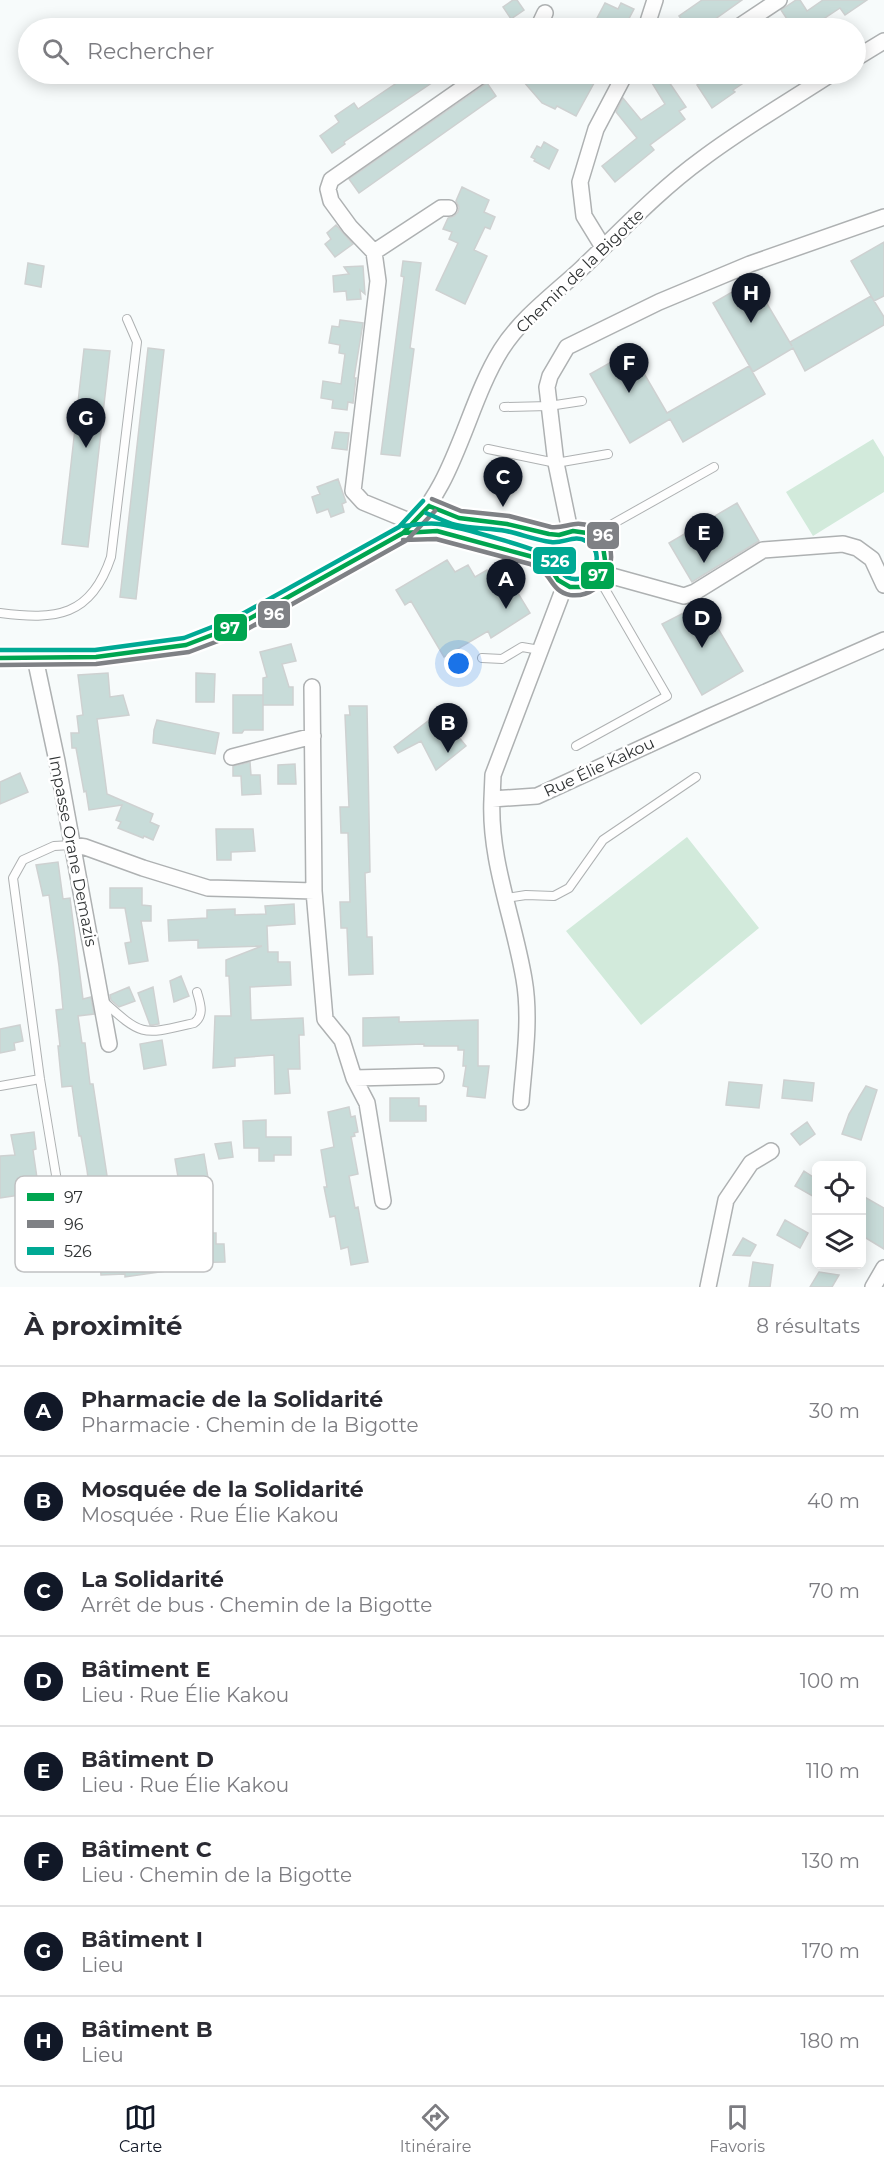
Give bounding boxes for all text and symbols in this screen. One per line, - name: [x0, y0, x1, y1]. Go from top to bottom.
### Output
- search box: [18, 18, 866, 84]
- icon: search: [39, 35, 72, 68]
- text: Rechercher: [87, 38, 214, 65]
- street label: Chemin de la Bigotte: [512, 205, 648, 337]
- pin: H: [732, 274, 771, 323]
- pin: F: [610, 344, 648, 393]
- pin: G: [66, 398, 106, 448]
- pin: C: [484, 458, 522, 507]
- pin: E: [684, 514, 724, 563]
- line badge: 96: [586, 521, 620, 550]
- text: 96: [593, 526, 613, 545]
- line badge: 526: [532, 546, 577, 575]
- text: 526: [540, 552, 570, 571]
- pin: A: [486, 560, 526, 609]
- line badge: 97: [580, 561, 615, 590]
- text: 97: [588, 566, 608, 585]
- pin: D: [682, 598, 722, 648]
- line badge: 96: [257, 600, 291, 629]
- text: 96: [264, 605, 284, 624]
- line badge: 97: [213, 613, 248, 642]
- text: 97: [220, 619, 240, 638]
- your location: [444, 649, 473, 678]
- pin: B: [428, 704, 468, 753]
- street label: Rue Élie Kakou: [541, 733, 657, 801]
- street label: Impasse Orane Demazis: [45, 754, 101, 948]
- map controls: [812, 1161, 866, 1269]
- button: locate: [812, 1161, 866, 1215]
- legend: [15, 1176, 213, 1272]
- text: 97: [64, 1188, 83, 1207]
- text: 96: [64, 1215, 84, 1234]
- button: layers: [812, 1215, 866, 1269]
- text: 526: [64, 1242, 92, 1261]
- text: À proximité: [24, 1310, 183, 1342]
- text: 8 résultats: [756, 1314, 860, 1338]
- text: Pharmacie de la Solidarité: [81, 1386, 383, 1413]
- text: A: [36, 1399, 51, 1423]
- text: 30 m: [809, 1399, 860, 1423]
- text: Pharmacie · Chemin de la Bigotte: [81, 1413, 418, 1437]
- text: Mosquée de la Solidarité: [81, 1476, 364, 1503]
- text: B: [36, 1489, 51, 1513]
- text: 40 m: [807, 1489, 860, 1513]
- text: Mosquée · Rue Élie Kakou: [81, 1503, 339, 1527]
- text: La Solidarité: [81, 1566, 224, 1593]
- text: C: [36, 1579, 51, 1603]
- text: 70 m: [809, 1579, 860, 1603]
- text: Arrêt de bus · Chemin de la Bigotte: [81, 1593, 432, 1617]
- text: Bâtiment E: [81, 1656, 210, 1683]
- text: D: [35, 1669, 52, 1693]
- text: 100 m: [800, 1669, 860, 1693]
- text: Lieu · Rue Élie Kakou: [81, 1683, 289, 1707]
- text: Bâtiment D: [81, 1746, 214, 1773]
- text: E: [37, 1759, 50, 1783]
- text: 110 m: [806, 1759, 860, 1783]
- text: Lieu · Rue Élie Kakou: [81, 1773, 289, 1797]
- text: Bâtiment C: [81, 1836, 212, 1863]
- text: F: [37, 1849, 50, 1873]
- text: 130 m: [802, 1849, 860, 1873]
- text: Lieu · Chemin de la Bigotte: [81, 1863, 352, 1887]
- text: Bâtiment I: [81, 1926, 203, 1953]
- text: G: [36, 1939, 51, 1963]
- text: 170 m: [802, 1939, 860, 1963]
- text: Lieu: [81, 1953, 124, 1977]
- text: Bâtiment B: [81, 2016, 212, 2043]
- text: H: [35, 2029, 52, 2053]
- text: 180 m: [800, 2029, 860, 2053]
- text: Lieu: [81, 2043, 124, 2067]
- tab: Carte: [119, 2101, 162, 2156]
- tab: Itinéraire: [400, 2101, 471, 2156]
- tab: Favoris: [709, 2101, 765, 2156]

